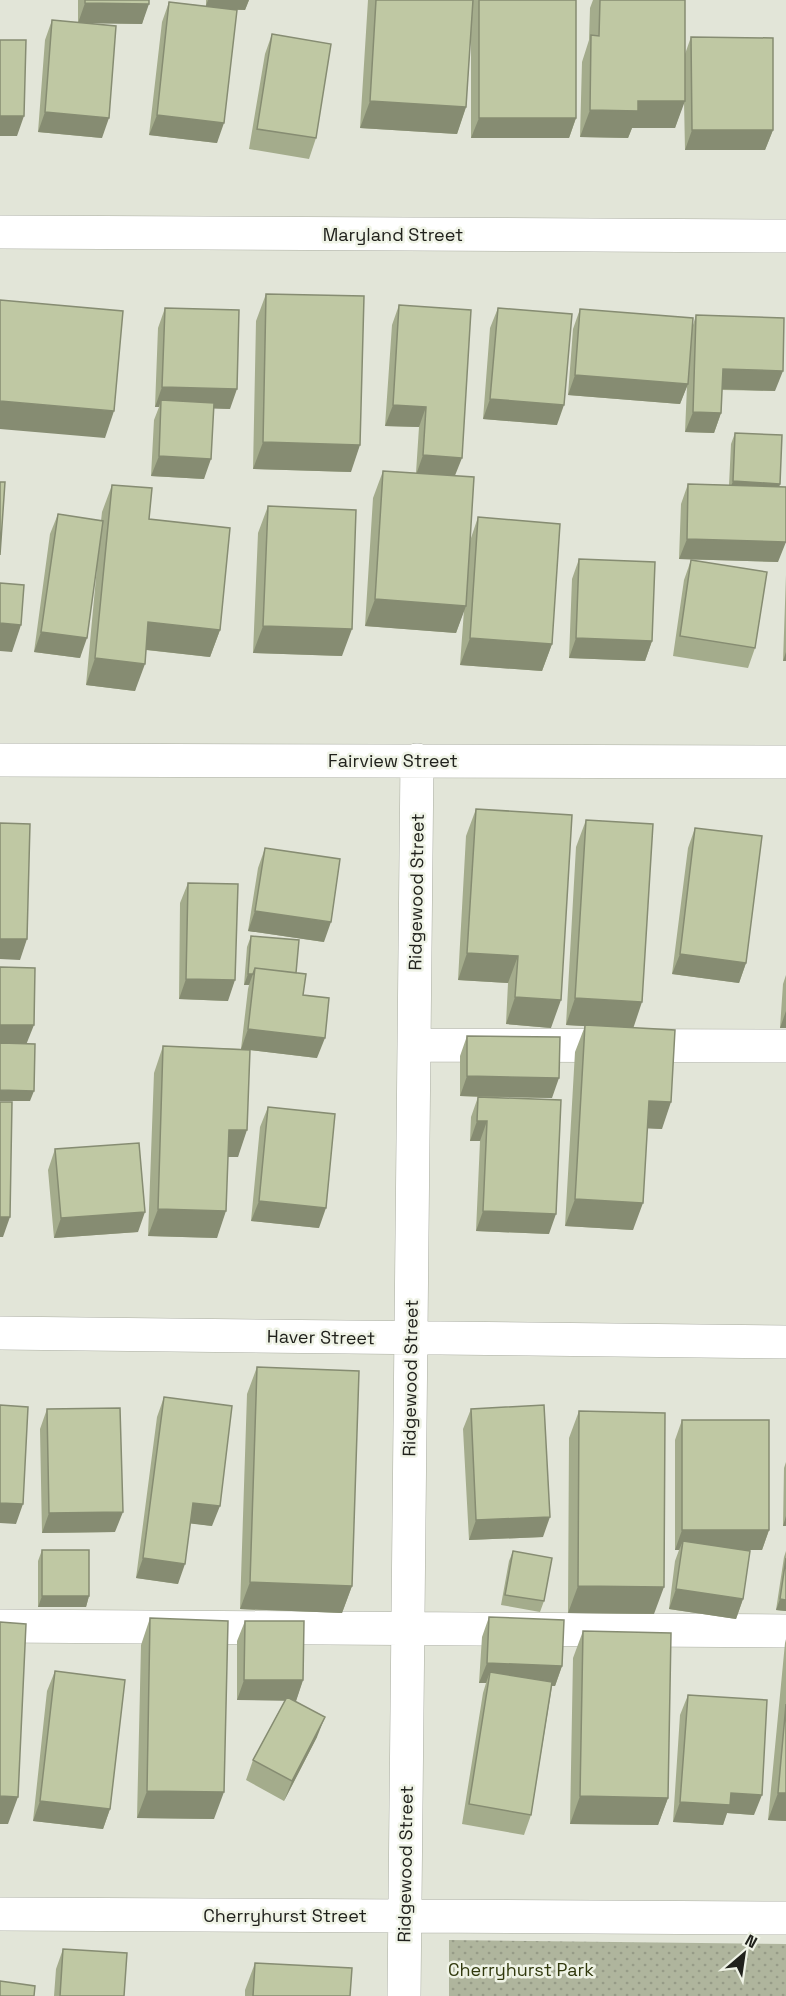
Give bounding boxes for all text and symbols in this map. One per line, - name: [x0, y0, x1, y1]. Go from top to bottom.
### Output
- street label: Maryland Street: [323, 223, 463, 246]
- street label: Fairview Street: [328, 749, 458, 772]
- street label: Ridgewood Street: [403, 813, 429, 971]
- street label: Ridgewood Street: [397, 1299, 423, 1457]
- street label: Haver Street: [267, 1325, 375, 1349]
- street label: Ridgewood Street: [392, 1785, 418, 1943]
- street label: Cherryhurst Street: [203, 1904, 367, 1927]
- north arrow: [714, 1924, 774, 1984]
- text: N: [741, 1930, 761, 1953]
- park label: Cherryhurst Park: [448, 1958, 594, 1981]

